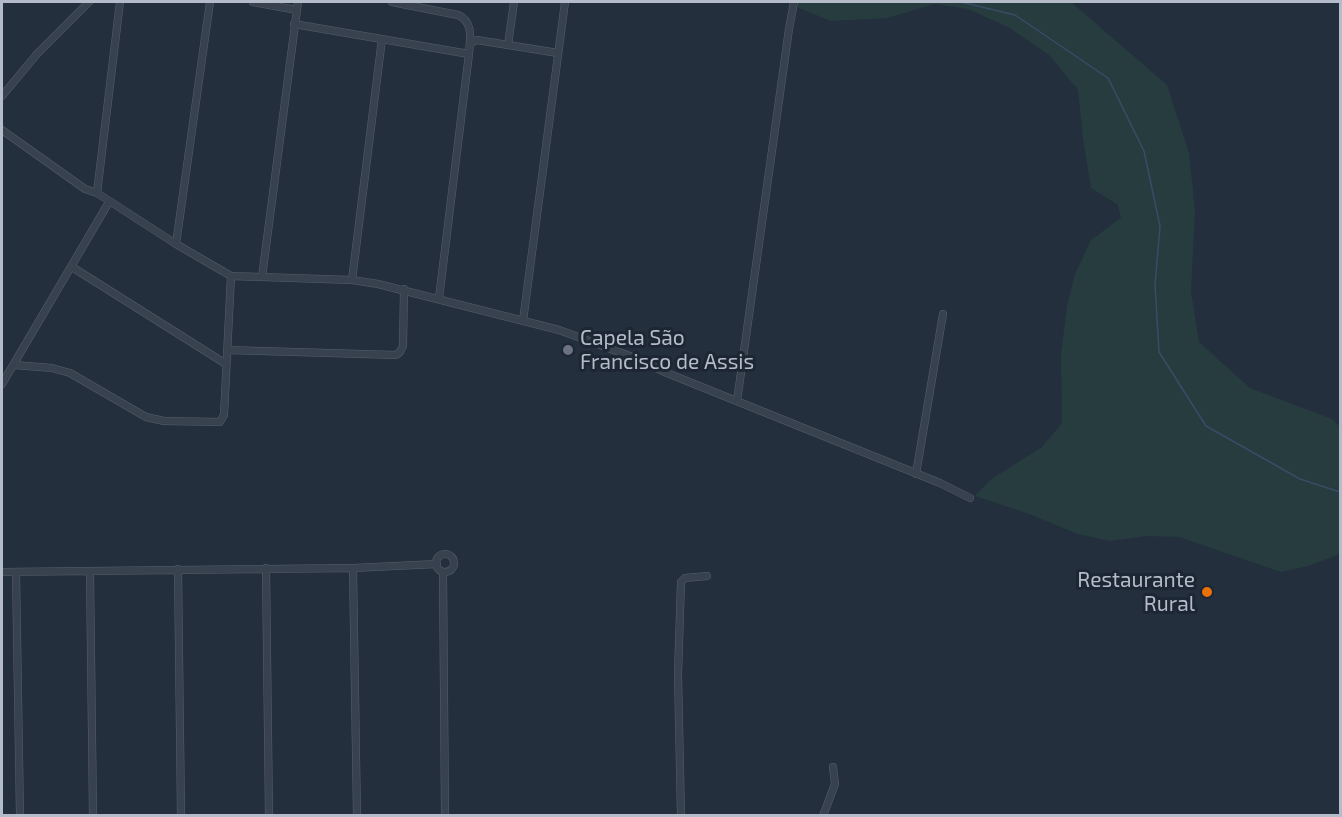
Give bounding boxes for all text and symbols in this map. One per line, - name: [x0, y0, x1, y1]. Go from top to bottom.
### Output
- place label: Capela São Francisco de Assis: [580, 325, 754, 375]
- marker: Capela São Francisco de Assis: [561, 343, 575, 357]
- place label: Restaurante Rural: [1077, 567, 1195, 617]
- marker: Restaurante Rural: [1200, 585, 1214, 599]

